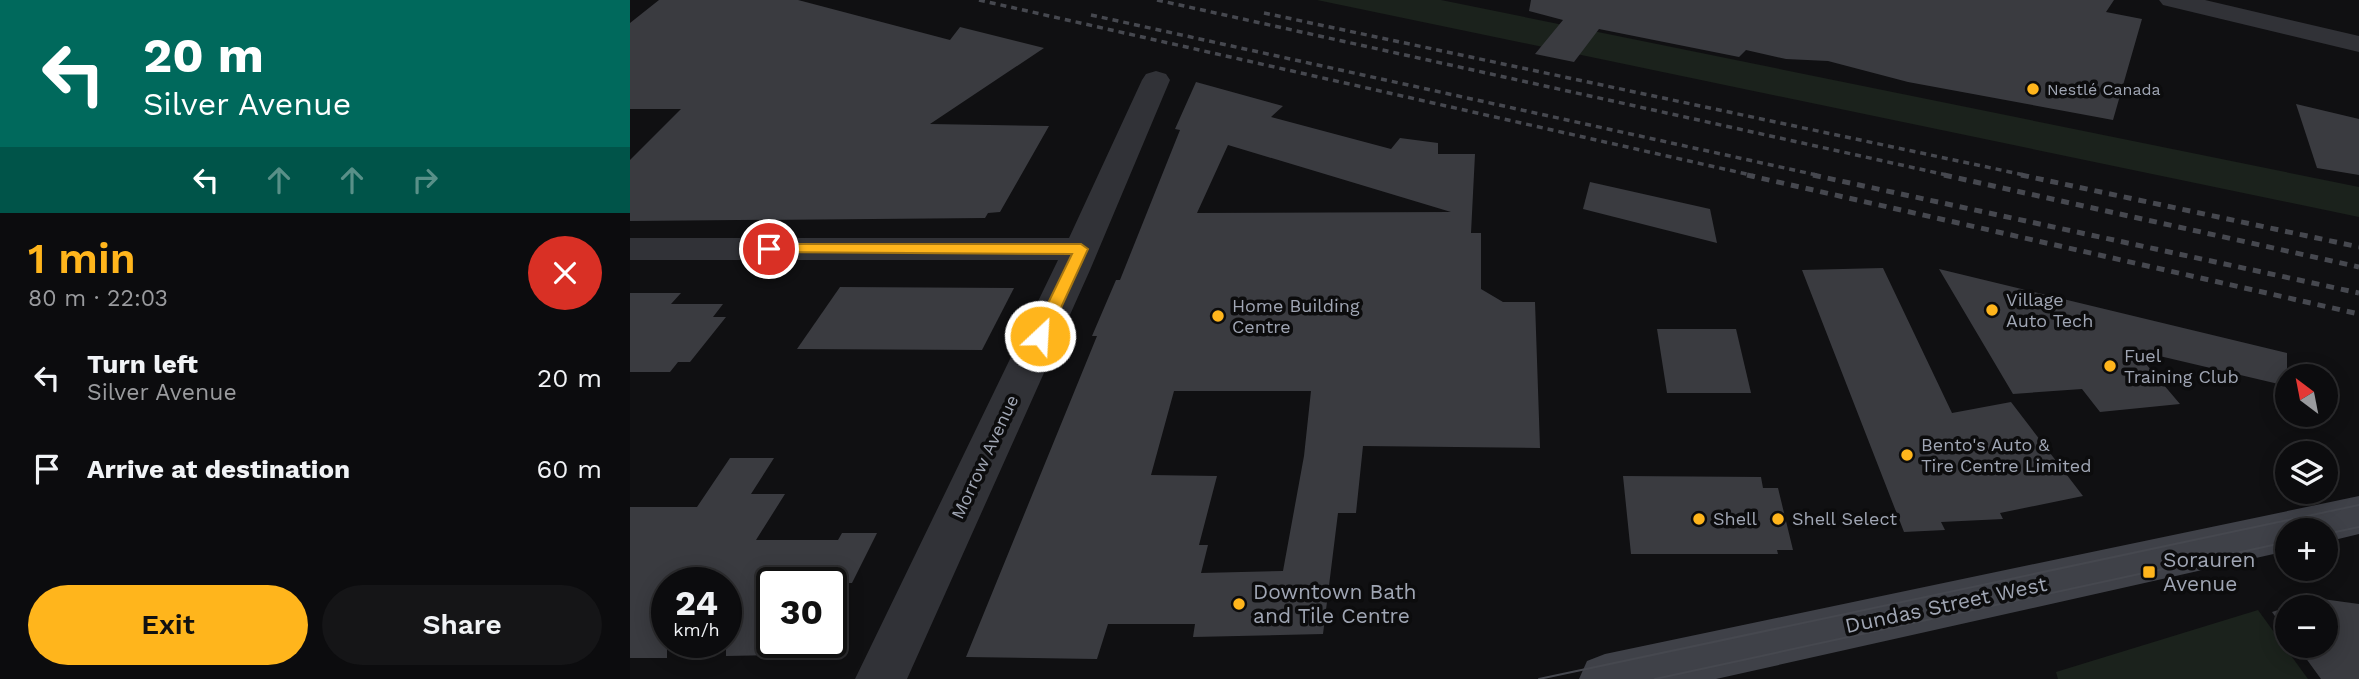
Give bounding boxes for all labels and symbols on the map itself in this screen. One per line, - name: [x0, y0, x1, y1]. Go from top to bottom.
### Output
- place label: Nestlé Canada: [2047, 80, 2161, 99]
- marker: Nestlé Canada: [2025, 81, 2041, 97]
- pin: [739, 219, 799, 279]
- place label: Village Auto Tech: [2006, 289, 2093, 331]
- place label: Home Building Centre: [1232, 295, 1360, 337]
- position arrow: [1003, 299, 1077, 373]
- marker: Village Auto Tech: [1984, 302, 2000, 318]
- marker: Home Building Centre: [1210, 308, 1226, 324]
- place label: Fuel Training Club: [2124, 345, 2239, 387]
- marker: Fuel Training Club: [2102, 358, 2118, 374]
- north arrow: [2275, 364, 2338, 427]
- street label: Morrow Avenue: [947, 391, 1023, 522]
- place label: Bento's Auto & Tire Centre Limited: [1921, 434, 2092, 476]
- marker: Bento's Auto & Tire Centre Limited: [1899, 447, 1915, 463]
- place label: Shell: [1713, 508, 1758, 529]
- place label: Shell Select: [1792, 508, 1897, 529]
- marker: Shell: [1691, 511, 1707, 527]
- marker: Shell Select: [1770, 511, 1786, 527]
- place label: Sorauren Avenue: [2163, 547, 2256, 596]
- marker: Sorauren Avenue: [2141, 564, 2157, 580]
- speed limit sign: 30: [756, 567, 847, 658]
- street label: Dundas Street West: [1843, 571, 2049, 638]
- place label: Downtown Bath and Tile Centre: [1253, 579, 1417, 628]
- marker: Downtown Bath and Tile Centre: [1231, 596, 1247, 612]

